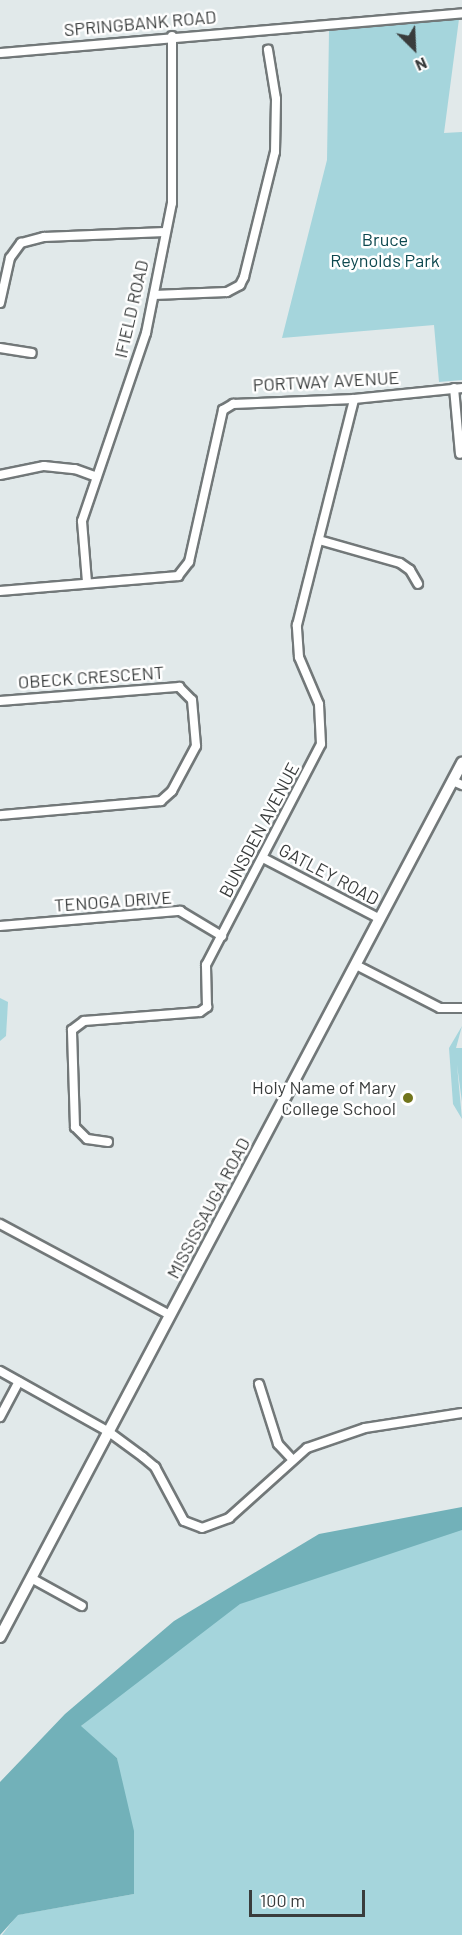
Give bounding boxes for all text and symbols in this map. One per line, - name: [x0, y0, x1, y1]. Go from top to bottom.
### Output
- street label: SPRINGBANK ROAD: [63, 6, 217, 40]
- north arrow: [384, 18, 444, 78]
- text: N: [413, 54, 430, 76]
- park label: Bruce Reynolds Park: [330, 229, 440, 272]
- street label: IFIELD ROAD: [109, 258, 153, 360]
- street label: PORTWAY AVENUE: [252, 366, 400, 396]
- street label: OBECK CRESCENT: [17, 661, 165, 693]
- street label: BUNSDEN AVENUE: [214, 759, 304, 901]
- street label: GATLEY ROAD: [275, 839, 383, 909]
- street label: TENOGA DRIVE: [53, 886, 173, 916]
- place label: Holy Name of Mary College School: [252, 1077, 396, 1120]
- marker: Holy Name of Mary College School: [401, 1091, 415, 1105]
- street label: MISSISSAUGA ROAD: [162, 1134, 254, 1282]
- scale bar: [252, 1878, 368, 1916]
- text: 100 m: [260, 1889, 305, 1911]

